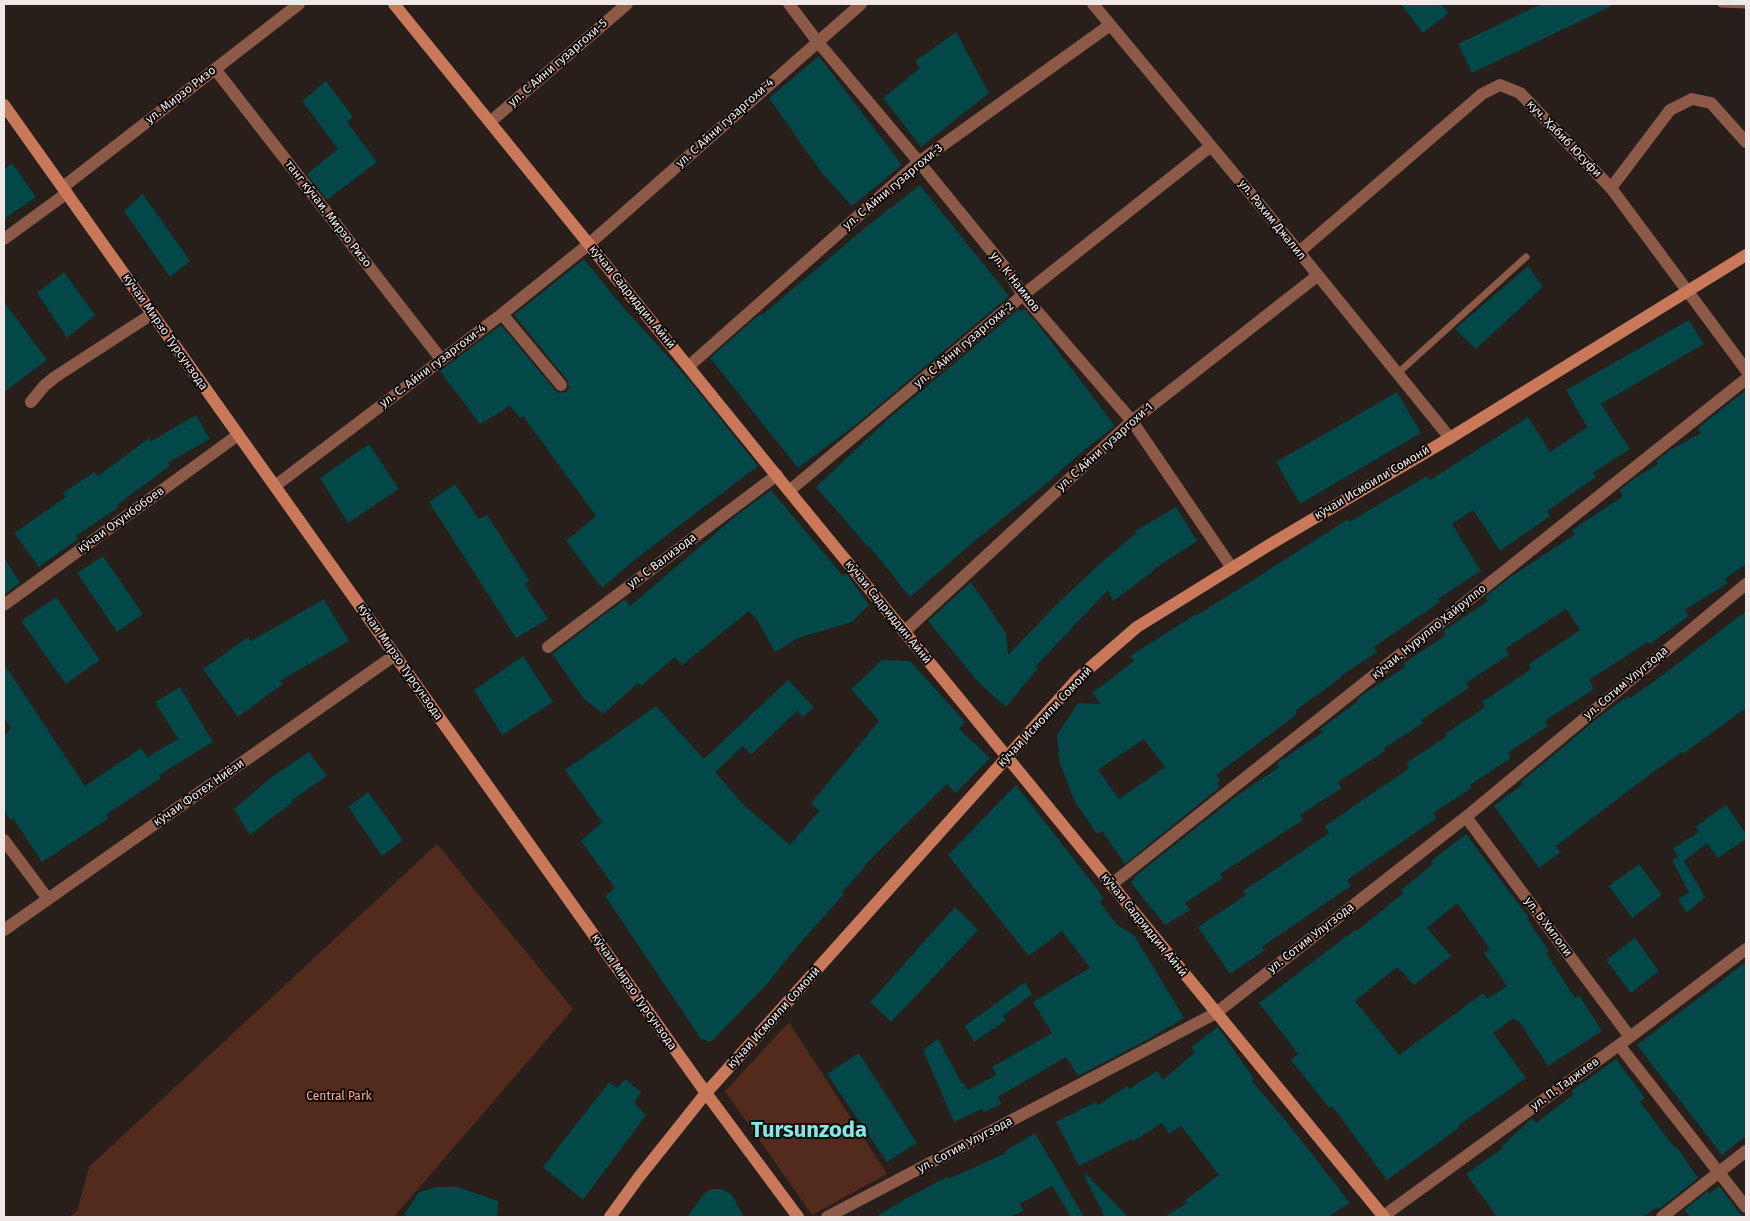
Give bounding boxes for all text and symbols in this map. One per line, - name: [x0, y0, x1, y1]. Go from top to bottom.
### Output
- street label: ул. С Айни гузаргохи-5: [506, 16, 610, 110]
- street label: ул. Мирзо Ризо: [143, 63, 219, 127]
- street label: ул. С Айни гузаргохи-4: [673, 75, 777, 171]
- street label: куч. Ҳабиб Юсуфи: [1524, 97, 1604, 181]
- street label: ул. С Айни гузаргохи-3: [840, 141, 946, 233]
- street label: танг кӯчаи. Мирзо Ризо: [282, 158, 374, 270]
- street label: ул. Рахим Джалил: [1235, 177, 1309, 263]
- street label: кӯчаи Садриддин Айнӣ: [586, 242, 678, 352]
- street label: ул. К Наимов: [987, 249, 1043, 315]
- street label: кӯчаи Мирзо Турсунзода: [119, 271, 211, 393]
- street label: ул. С Айни гузаргохи-2: [911, 299, 1017, 391]
- street label: ул. С. Айни гузаргохи-4: [377, 321, 489, 411]
- street label: ул. С Айни гузаргохи-1: [1054, 400, 1156, 494]
- street label: кӯчаи Исмоили Сомонӣ: [1312, 443, 1432, 523]
- street label: кӯчаи Охунбобоев: [75, 484, 167, 556]
- street label: ул. С Вализода: [625, 530, 699, 592]
- street label: кӯчаи Садриддин Айнӣ: [842, 557, 934, 667]
- street label: кӯчаи. Нурулло Хайрулло: [1369, 581, 1489, 683]
- street label: кӯчаи Мирзо Турсунзода: [354, 601, 446, 723]
- street label: ул. Сотим Улугзода: [1581, 644, 1671, 722]
- street label: кӯчаи Исмоили Сомонӣ: [995, 664, 1095, 770]
- street label: кӯчаи Фотех Ниёзи: [151, 756, 247, 830]
- street label: кӯчаи Садриддин Айнӣ: [1098, 870, 1190, 980]
- street label: ул. Б Хилоли: [1521, 895, 1575, 959]
- street label: ул. Сотим Улугзода: [1265, 900, 1357, 976]
- street label: кӯчаи Мирзо Турсунзода: [588, 931, 680, 1053]
- street label: кӯчаи Исмоили Сомонӣ: [724, 964, 824, 1072]
- street label: ул. П. Таджиев: [1528, 1054, 1602, 1114]
- park label: Central Park: [306, 1090, 372, 1104]
- street label: ул. Сотим Улугзода: [915, 1114, 1015, 1176]
- district label: Tursunzoda: [751, 1118, 867, 1144]

